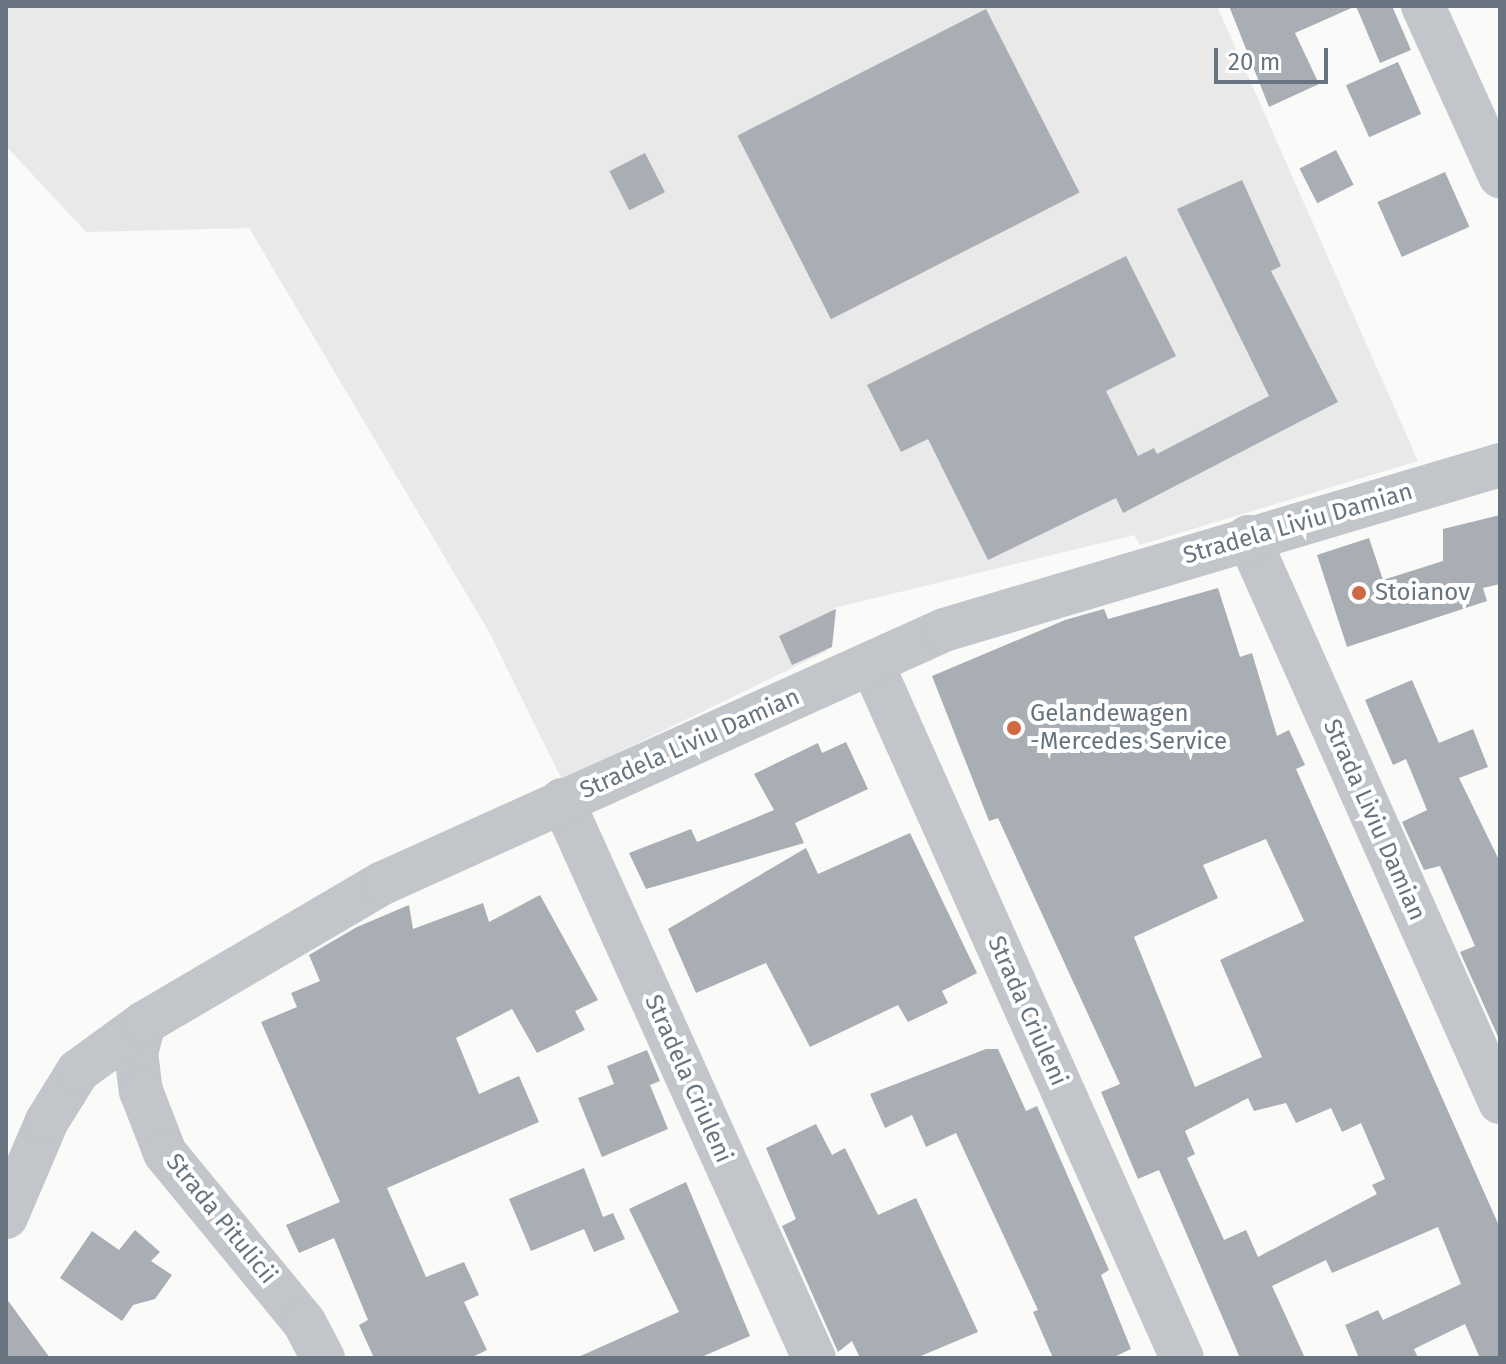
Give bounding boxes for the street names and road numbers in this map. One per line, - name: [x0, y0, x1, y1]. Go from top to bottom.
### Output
- street label: Stradela Liviu Damian: [1180, 477, 1416, 571]
- street label: Stradela Liviu Damian: [576, 683, 804, 805]
- street label: Strada Liviu Damian: [1317, 715, 1431, 925]
- street label: Strada Criuleni: [981, 932, 1073, 1090]
- street label: Stradela Criuleni: [638, 991, 738, 1167]
- street label: Strada Pitulicii: [160, 1148, 282, 1290]

